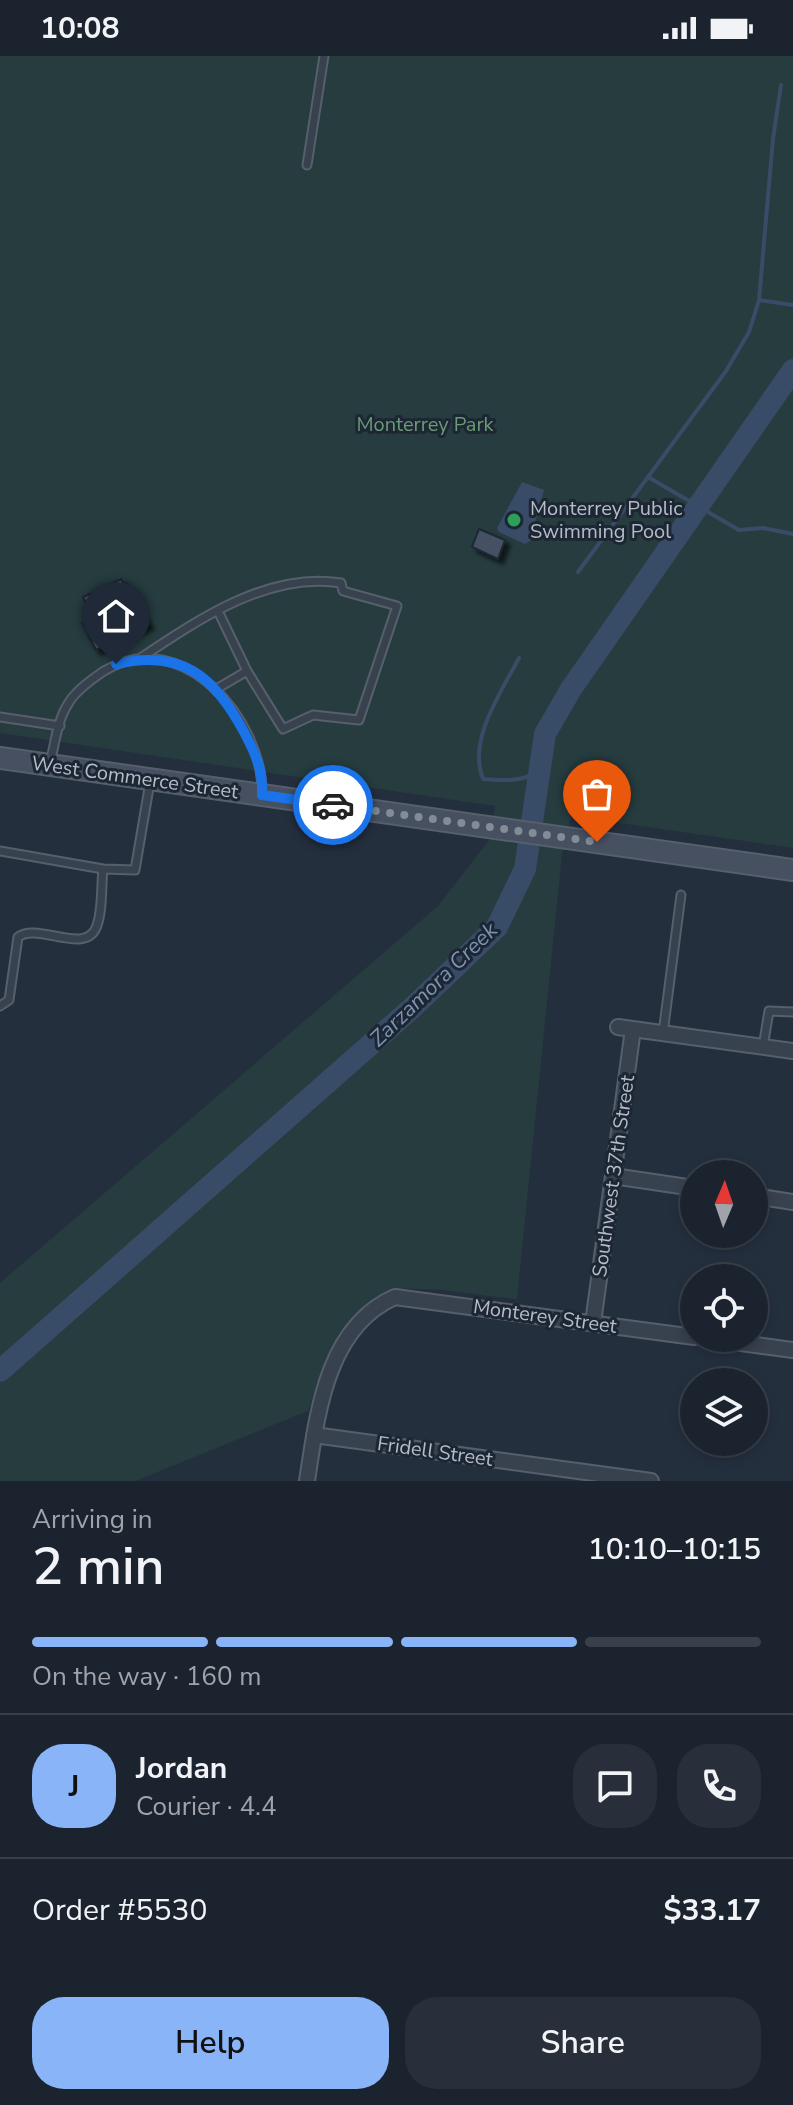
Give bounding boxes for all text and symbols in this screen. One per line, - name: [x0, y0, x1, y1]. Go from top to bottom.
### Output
- text: 10:08: [40, 8, 119, 49]
- park label: Monterrey Park: [356, 411, 495, 438]
- place label: Monterrey Public Swimming Pool: [530, 495, 682, 545]
- marker: Monterrey Public Swimming Pool: [505, 511, 523, 529]
- pin: [82, 582, 150, 664]
- icon: home: [94, 594, 138, 638]
- street label: West Commerce Street: [30, 750, 241, 806]
- pin: [563, 760, 631, 842]
- courier: [293, 765, 373, 845]
- icon: bag: [575, 772, 619, 816]
- icon: car: [311, 783, 355, 827]
- water label: Zarzamora Creek: [363, 915, 505, 1054]
- street label: Southwest 37th Street: [586, 1072, 641, 1279]
- north arrow: [680, 1160, 768, 1248]
- map controls: [680, 1160, 768, 1456]
- button: locate: [680, 1264, 768, 1352]
- street label: Monterey Street: [471, 1293, 619, 1340]
- button: layers: [680, 1368, 768, 1456]
- street label: Fridell Street: [375, 1430, 495, 1473]
- text: Arriving in: [32, 1502, 153, 1537]
- text: 10:10–10:15: [588, 1529, 761, 1570]
- text: 2 min: [32, 1531, 165, 1602]
- text: On the way · 160 m: [32, 1659, 261, 1694]
- button: chat: [573, 1744, 657, 1828]
- button: phone: [677, 1744, 761, 1828]
- text: Jordan: [136, 1748, 227, 1789]
- text: J: [69, 1766, 79, 1807]
- text: Courier · 4.4: [136, 1789, 277, 1824]
- text: Order #5530: [32, 1890, 207, 1931]
- text: $33.17: [664, 1890, 761, 1931]
- button: Help: [32, 1997, 389, 2089]
- button: Share: [405, 1997, 761, 2089]

